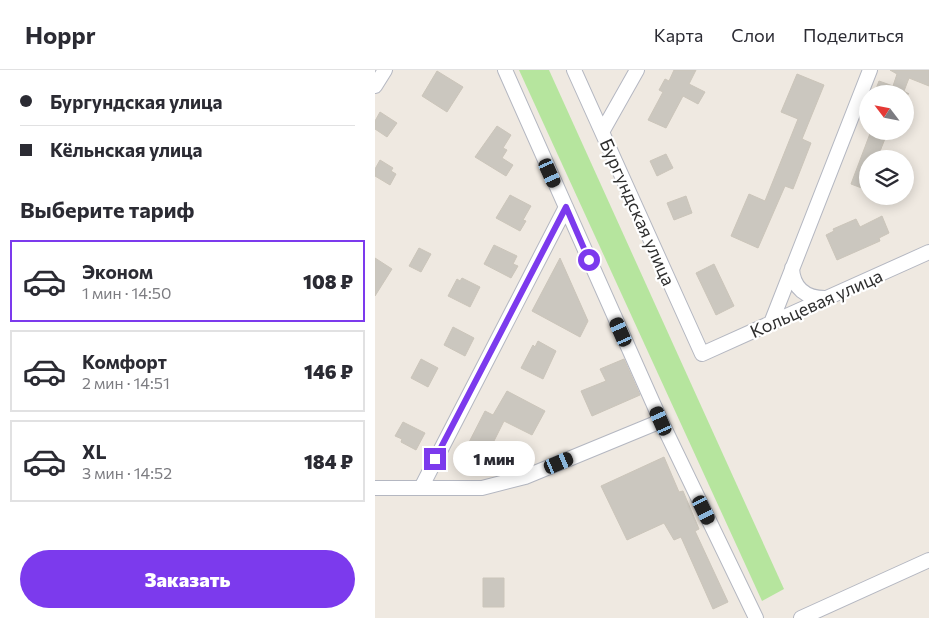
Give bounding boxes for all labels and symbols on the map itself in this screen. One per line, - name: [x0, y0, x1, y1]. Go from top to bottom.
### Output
- north arrow: [859, 85, 914, 140]
- street label: Бургундская улица: [596, 135, 680, 289]
- car: [537, 156, 562, 190]
- route start: [578, 249, 600, 271]
- street label: Кольцевая улица: [746, 264, 886, 342]
- car: [608, 315, 633, 349]
- car: [648, 404, 673, 438]
- callout: 1 мин: [453, 442, 535, 476]
- route end: [424, 448, 446, 470]
- car: [542, 450, 575, 476]
- car: [690, 493, 717, 527]

